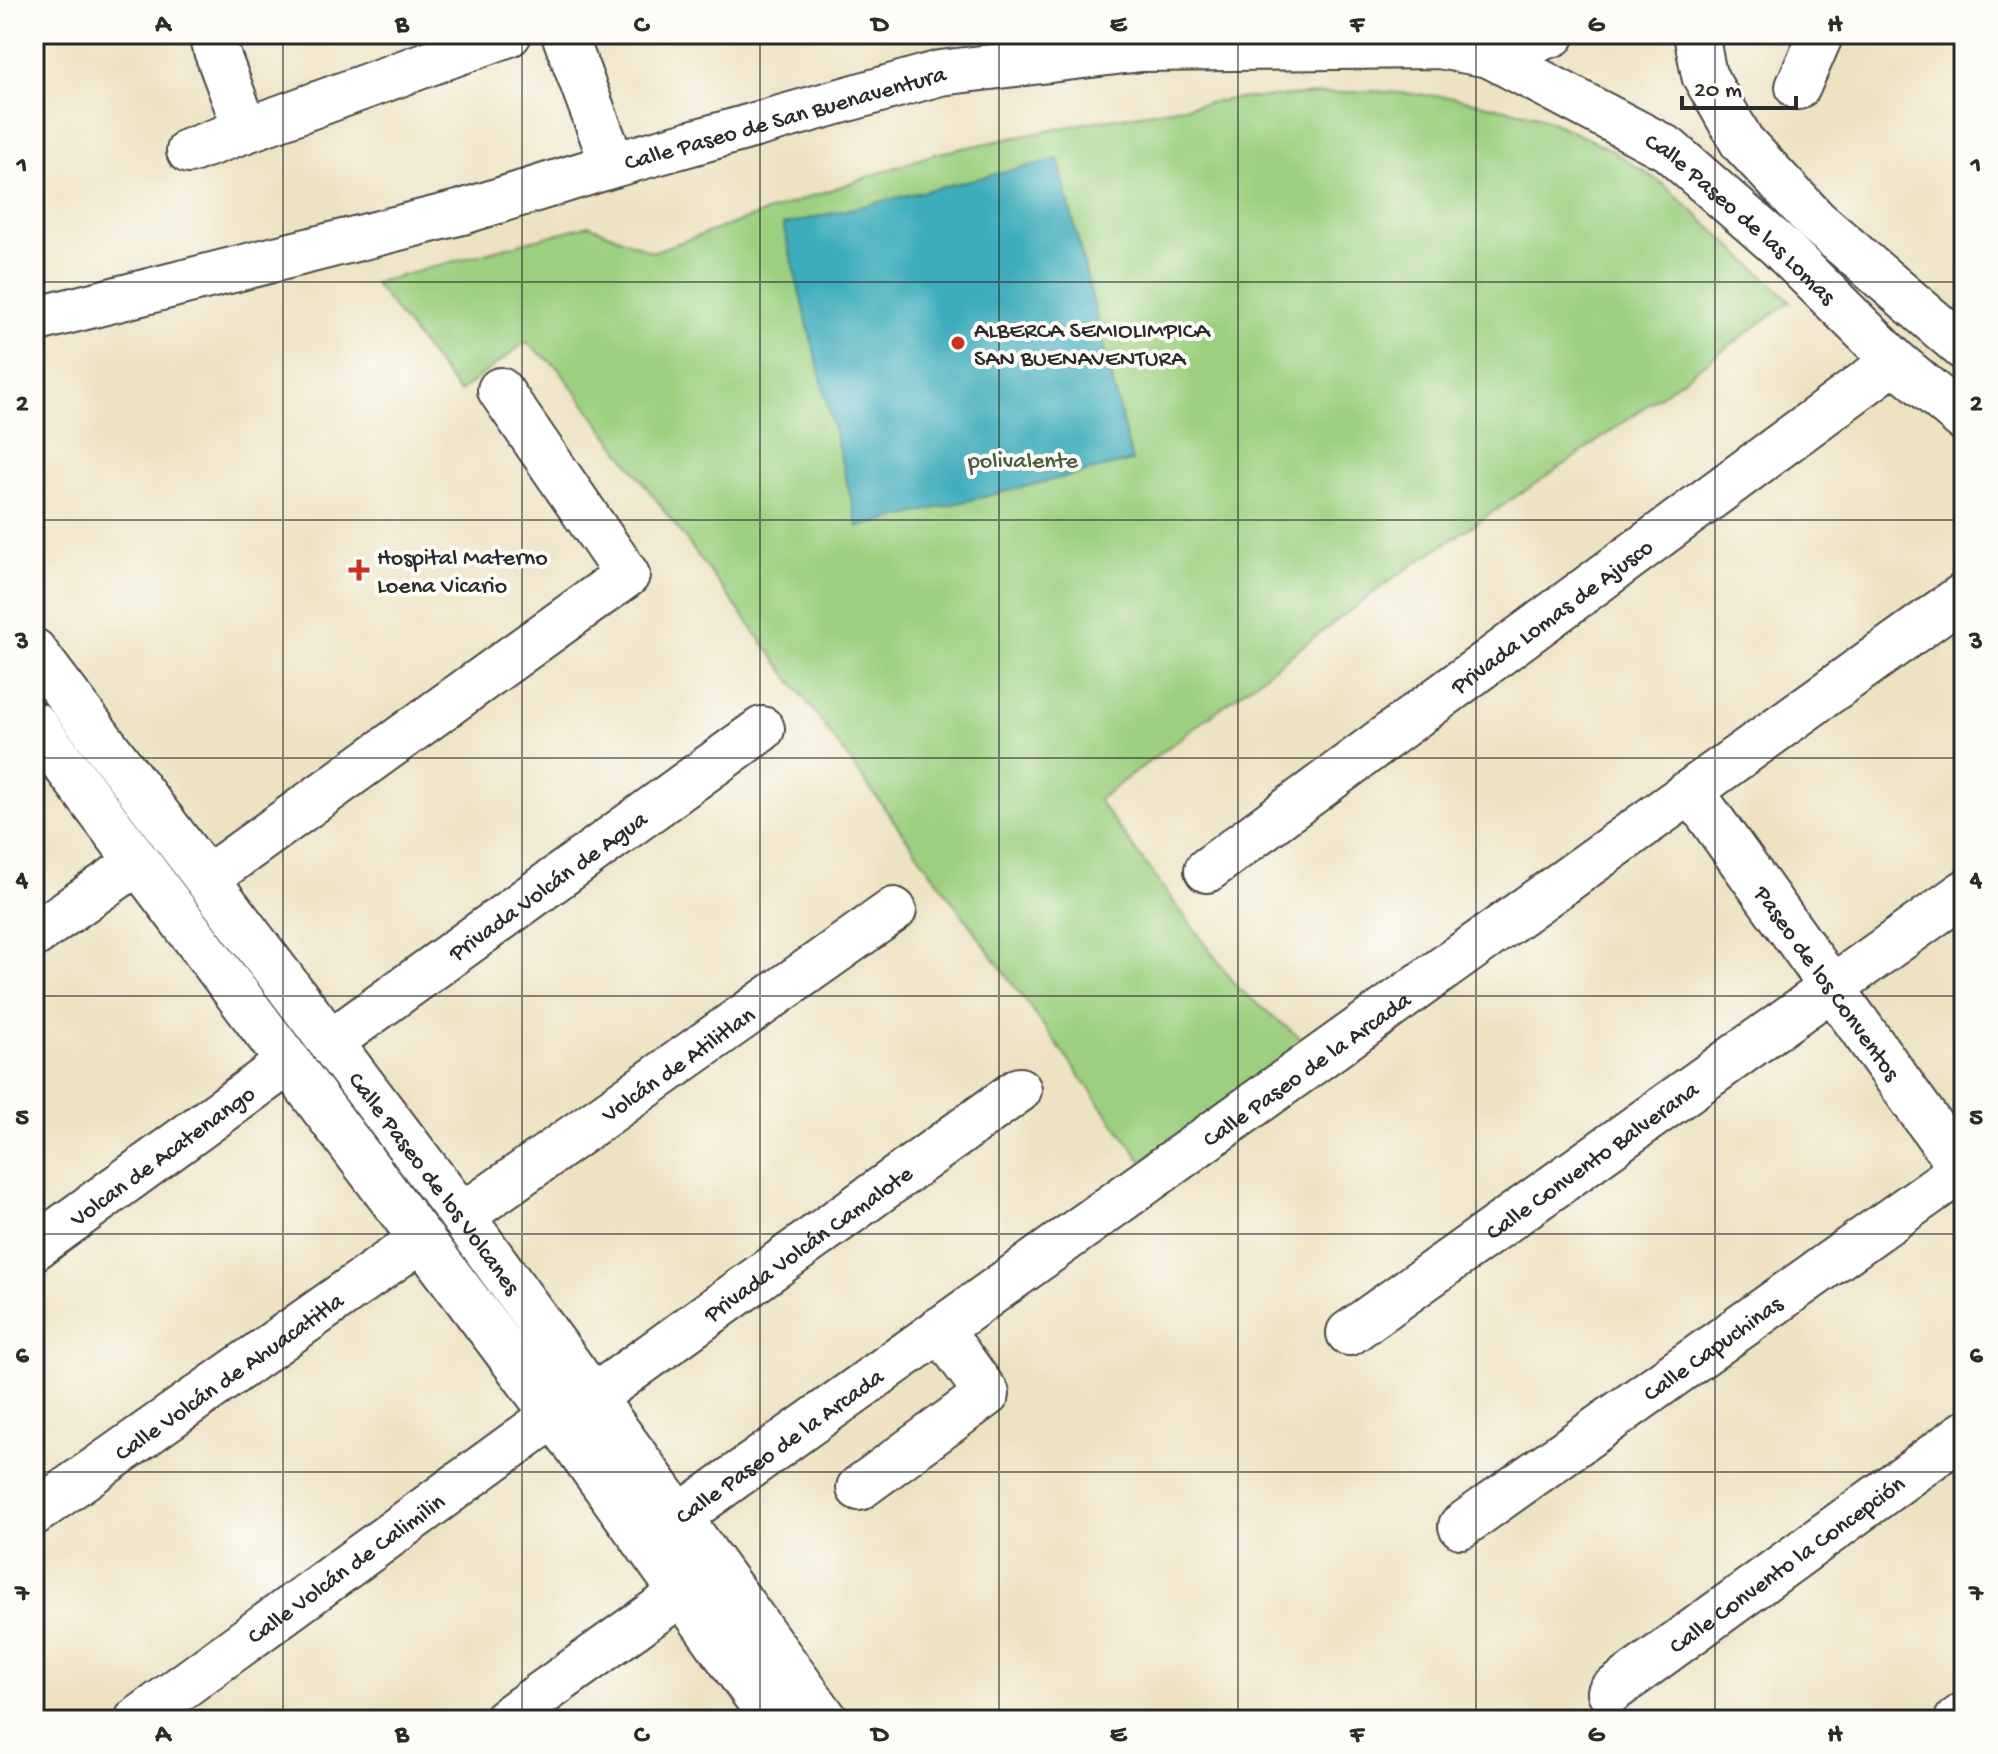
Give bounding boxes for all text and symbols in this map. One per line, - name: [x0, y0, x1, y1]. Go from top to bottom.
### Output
- text: A: [154, 11, 172, 42]
- text: B: [394, 11, 410, 42]
- text: C: [634, 11, 651, 42]
- text: D: [870, 11, 890, 42]
- text: E: [1110, 11, 1128, 42]
- text: F: [1349, 11, 1365, 42]
- text: G: [1588, 11, 1606, 42]
- text: H: [1828, 11, 1844, 42]
- scale bar: [1682, 60, 1796, 110]
- street label: Calle Paseo de San Buenaventura: [622, 61, 950, 179]
- text: 20 m: [1694, 77, 1742, 106]
- street label: Calle Paseo de las Lomas: [1639, 128, 1841, 313]
- text: 1: [16, 152, 27, 183]
- text: 1: [1970, 152, 1981, 183]
- place label: ALBERCA SEMIOLIMPICA SAN BUENAVENTURA: [974, 318, 1212, 375]
- marker: ALBERCA SEMIOLIMPICA SAN BUENAVENTURA: [949, 334, 967, 352]
- text: 2: [16, 390, 29, 421]
- text: 2: [1970, 390, 1983, 421]
- park label: polivalente: [967, 448, 1079, 477]
- street label: Privada Lomas de Ajusco: [1446, 534, 1660, 703]
- place label: Hospital Materno Loena Vicario: [377, 545, 548, 602]
- marker: Hospital Materno Loena Vicario: [348, 559, 370, 581]
- text: 3: [14, 628, 29, 659]
- text: 3: [1968, 628, 1983, 659]
- street label: Privada Volcán de Agua: [444, 806, 655, 970]
- text: 4: [15, 866, 29, 897]
- text: 4: [1969, 866, 1983, 897]
- street label: Paseo de los Conventos: [1745, 880, 1906, 1088]
- street label: Calle Paseo de la Arcada: [1198, 987, 1418, 1155]
- street label: Volcán de Atilitlan: [596, 1002, 762, 1131]
- street label: Calle Paseo de los Volcanes: [340, 1067, 526, 1302]
- street label: Calle Convento Balverana: [1481, 1076, 1706, 1248]
- street label: Volcan de Acatenango: [65, 1081, 262, 1235]
- text: 5: [15, 1104, 29, 1135]
- text: 5: [1969, 1104, 1983, 1135]
- street label: Privada Volcán Camalote: [699, 1160, 920, 1331]
- street label: Calle Volcán de Ahuacatitla: [110, 1287, 351, 1469]
- street label: Calle Capuchinas: [1639, 1290, 1790, 1410]
- text: 6: [15, 1342, 29, 1373]
- text: 6: [1969, 1342, 1983, 1373]
- street label: Calle Paseo de la Arcada: [671, 1364, 891, 1533]
- street label: Calle Convento la Concepción: [1665, 1470, 1912, 1662]
- street label: Calle Volcán de Calimilin: [243, 1488, 452, 1652]
- text: 7: [13, 1580, 30, 1611]
- text: 7: [1967, 1580, 1984, 1611]
- text: A: [154, 1721, 172, 1752]
- text: B: [394, 1721, 410, 1752]
- text: C: [634, 1721, 651, 1752]
- text: D: [870, 1721, 890, 1752]
- text: E: [1110, 1721, 1128, 1752]
- text: F: [1349, 1721, 1365, 1752]
- text: G: [1588, 1721, 1606, 1752]
- text: H: [1828, 1721, 1844, 1752]

